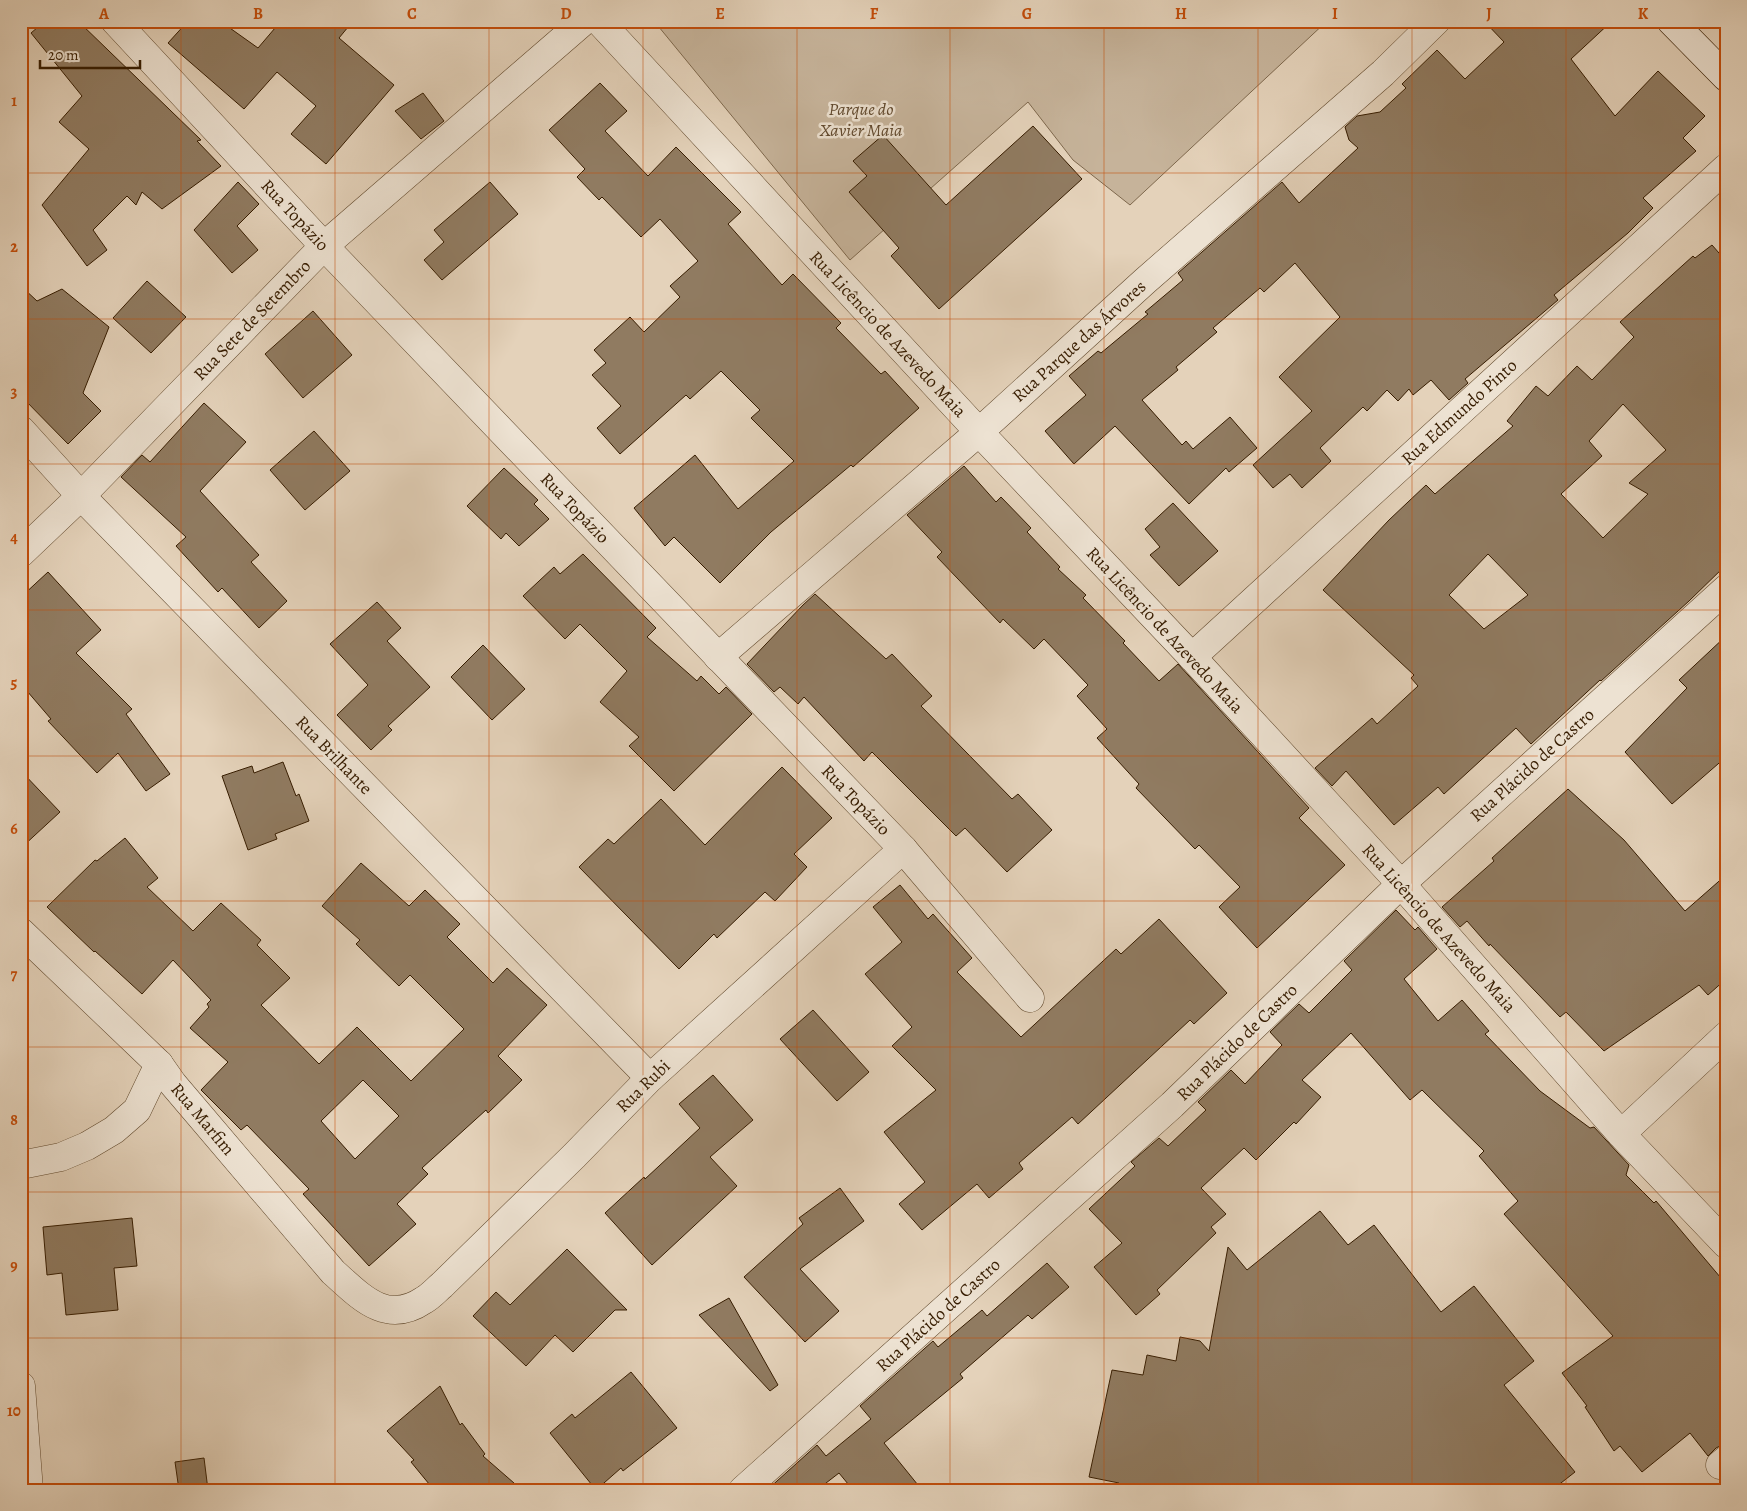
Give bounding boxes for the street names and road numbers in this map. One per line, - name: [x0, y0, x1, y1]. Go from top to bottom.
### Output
- street label: Rua Topázio: [256, 174, 335, 256]
- street label: Rua Licêncio de Azevedo Maia: [804, 245, 972, 423]
- street label: Rua Sete de Setembro: [188, 254, 316, 386]
- street label: Rua Parque das Árvores: [1007, 274, 1151, 408]
- street label: Rua Edmundo Pinto: [1396, 353, 1522, 471]
- street label: Rua Topázio: [535, 467, 615, 549]
- street label: Rua Licêncio de Azevedo Maia: [1081, 541, 1249, 719]
- street label: Rua Plácido de Castro: [1465, 703, 1599, 827]
- street label: Rua Brilhante: [290, 710, 378, 800]
- street label: Rua Topázio: [816, 759, 896, 841]
- street label: Rua Licêncio de Azevedo Maia: [1356, 838, 1522, 1018]
- street label: Rua Plácido de Castro: [1171, 978, 1303, 1106]
- street label: Rua Rubi: [611, 1054, 675, 1118]
- street label: Rua Marfim: [166, 1078, 240, 1160]
- street label: Rua Plácido de Castro: [871, 1253, 1005, 1377]

